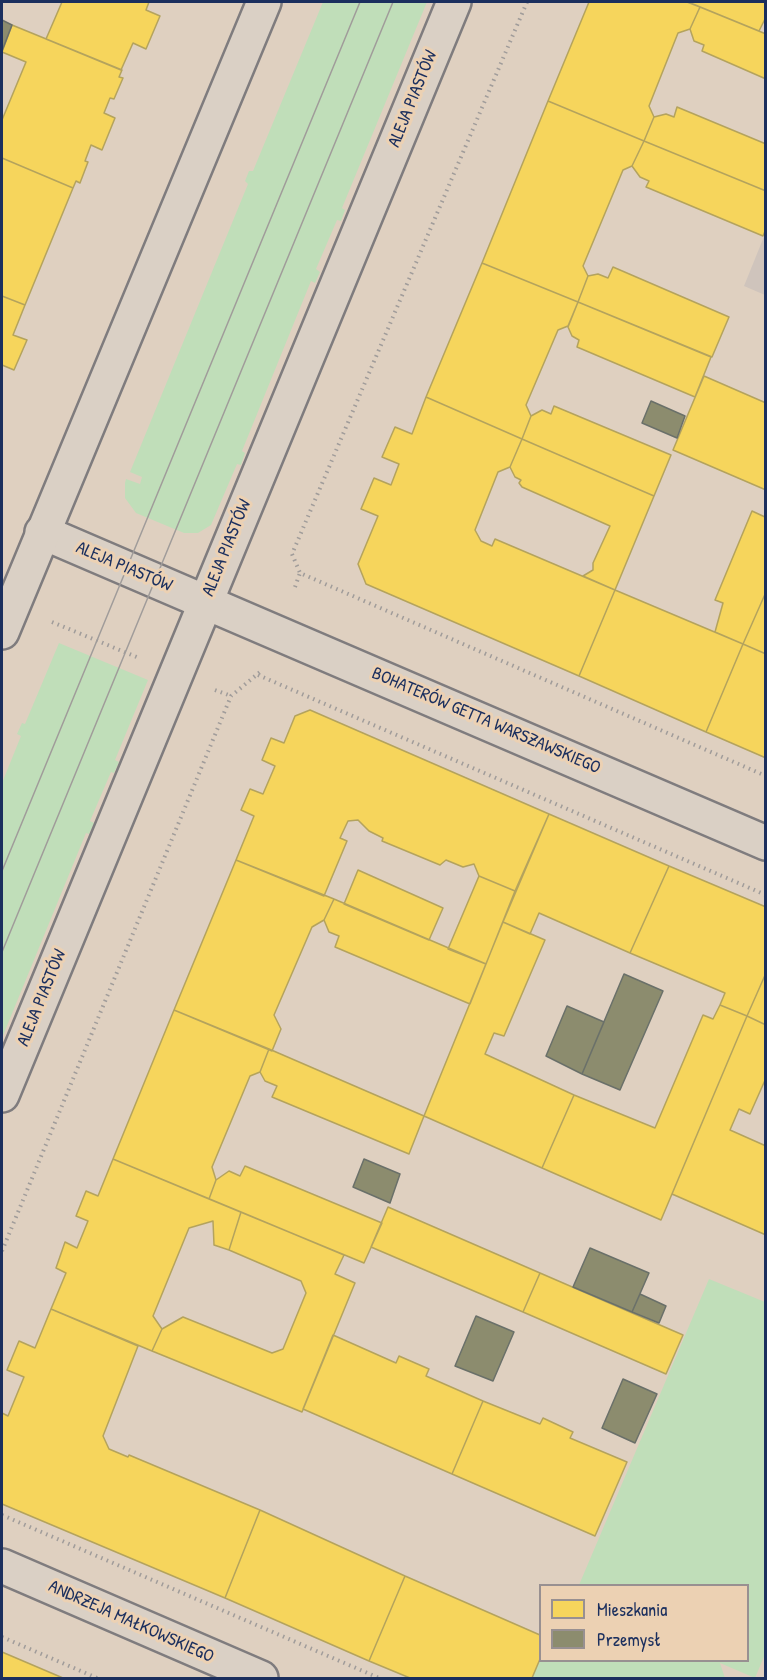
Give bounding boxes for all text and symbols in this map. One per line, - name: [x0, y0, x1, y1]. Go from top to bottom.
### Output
- street label: ALEJA PIASTÓW: [384, 47, 442, 151]
- street label: ALEJA PIASTÓW: [198, 496, 256, 600]
- street label: ALEJA PIASTÓW: [73, 537, 175, 597]
- street label: BOHATERÓW GETTA WARSZAWSKIEGO: [368, 663, 604, 779]
- street label: ALEJA PIASTÓW: [13, 946, 71, 1050]
- street label: ANDRZEJA MAŁKOWSKIEGO: [45, 1576, 217, 1668]
- legend: [539, 1584, 749, 1662]
- text: Mieszkania: [597, 1597, 667, 1622]
- text: Przemysł: [597, 1627, 661, 1652]

